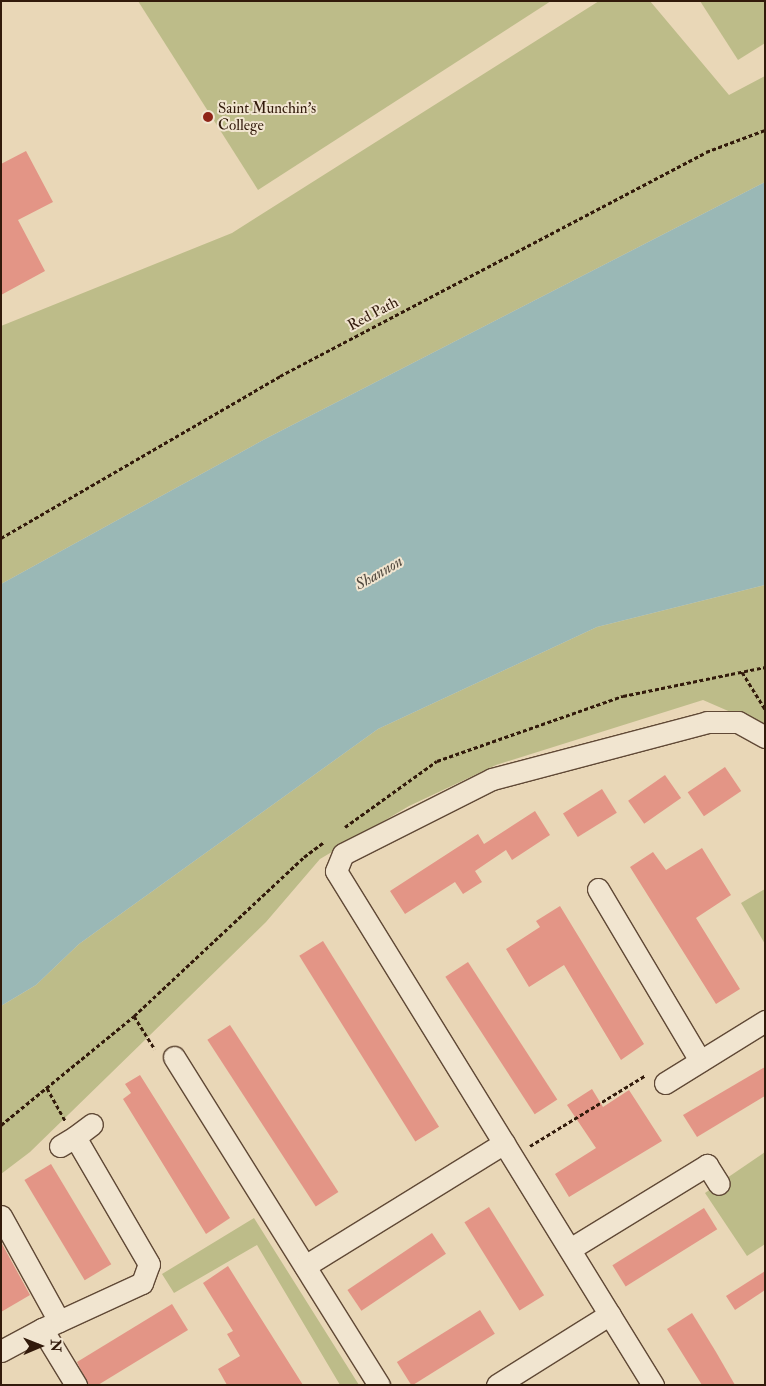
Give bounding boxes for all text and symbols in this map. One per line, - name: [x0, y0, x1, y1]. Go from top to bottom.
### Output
- place label: Saint Munchin's College: [218, 99, 316, 134]
- marker: Saint Munchin's College: [202, 111, 214, 123]
- street label: Red Path: [345, 293, 401, 335]
- water label: Shannon: [352, 552, 406, 594]
- north arrow: [15, 1321, 65, 1371]
- text: N: [47, 1339, 64, 1352]

